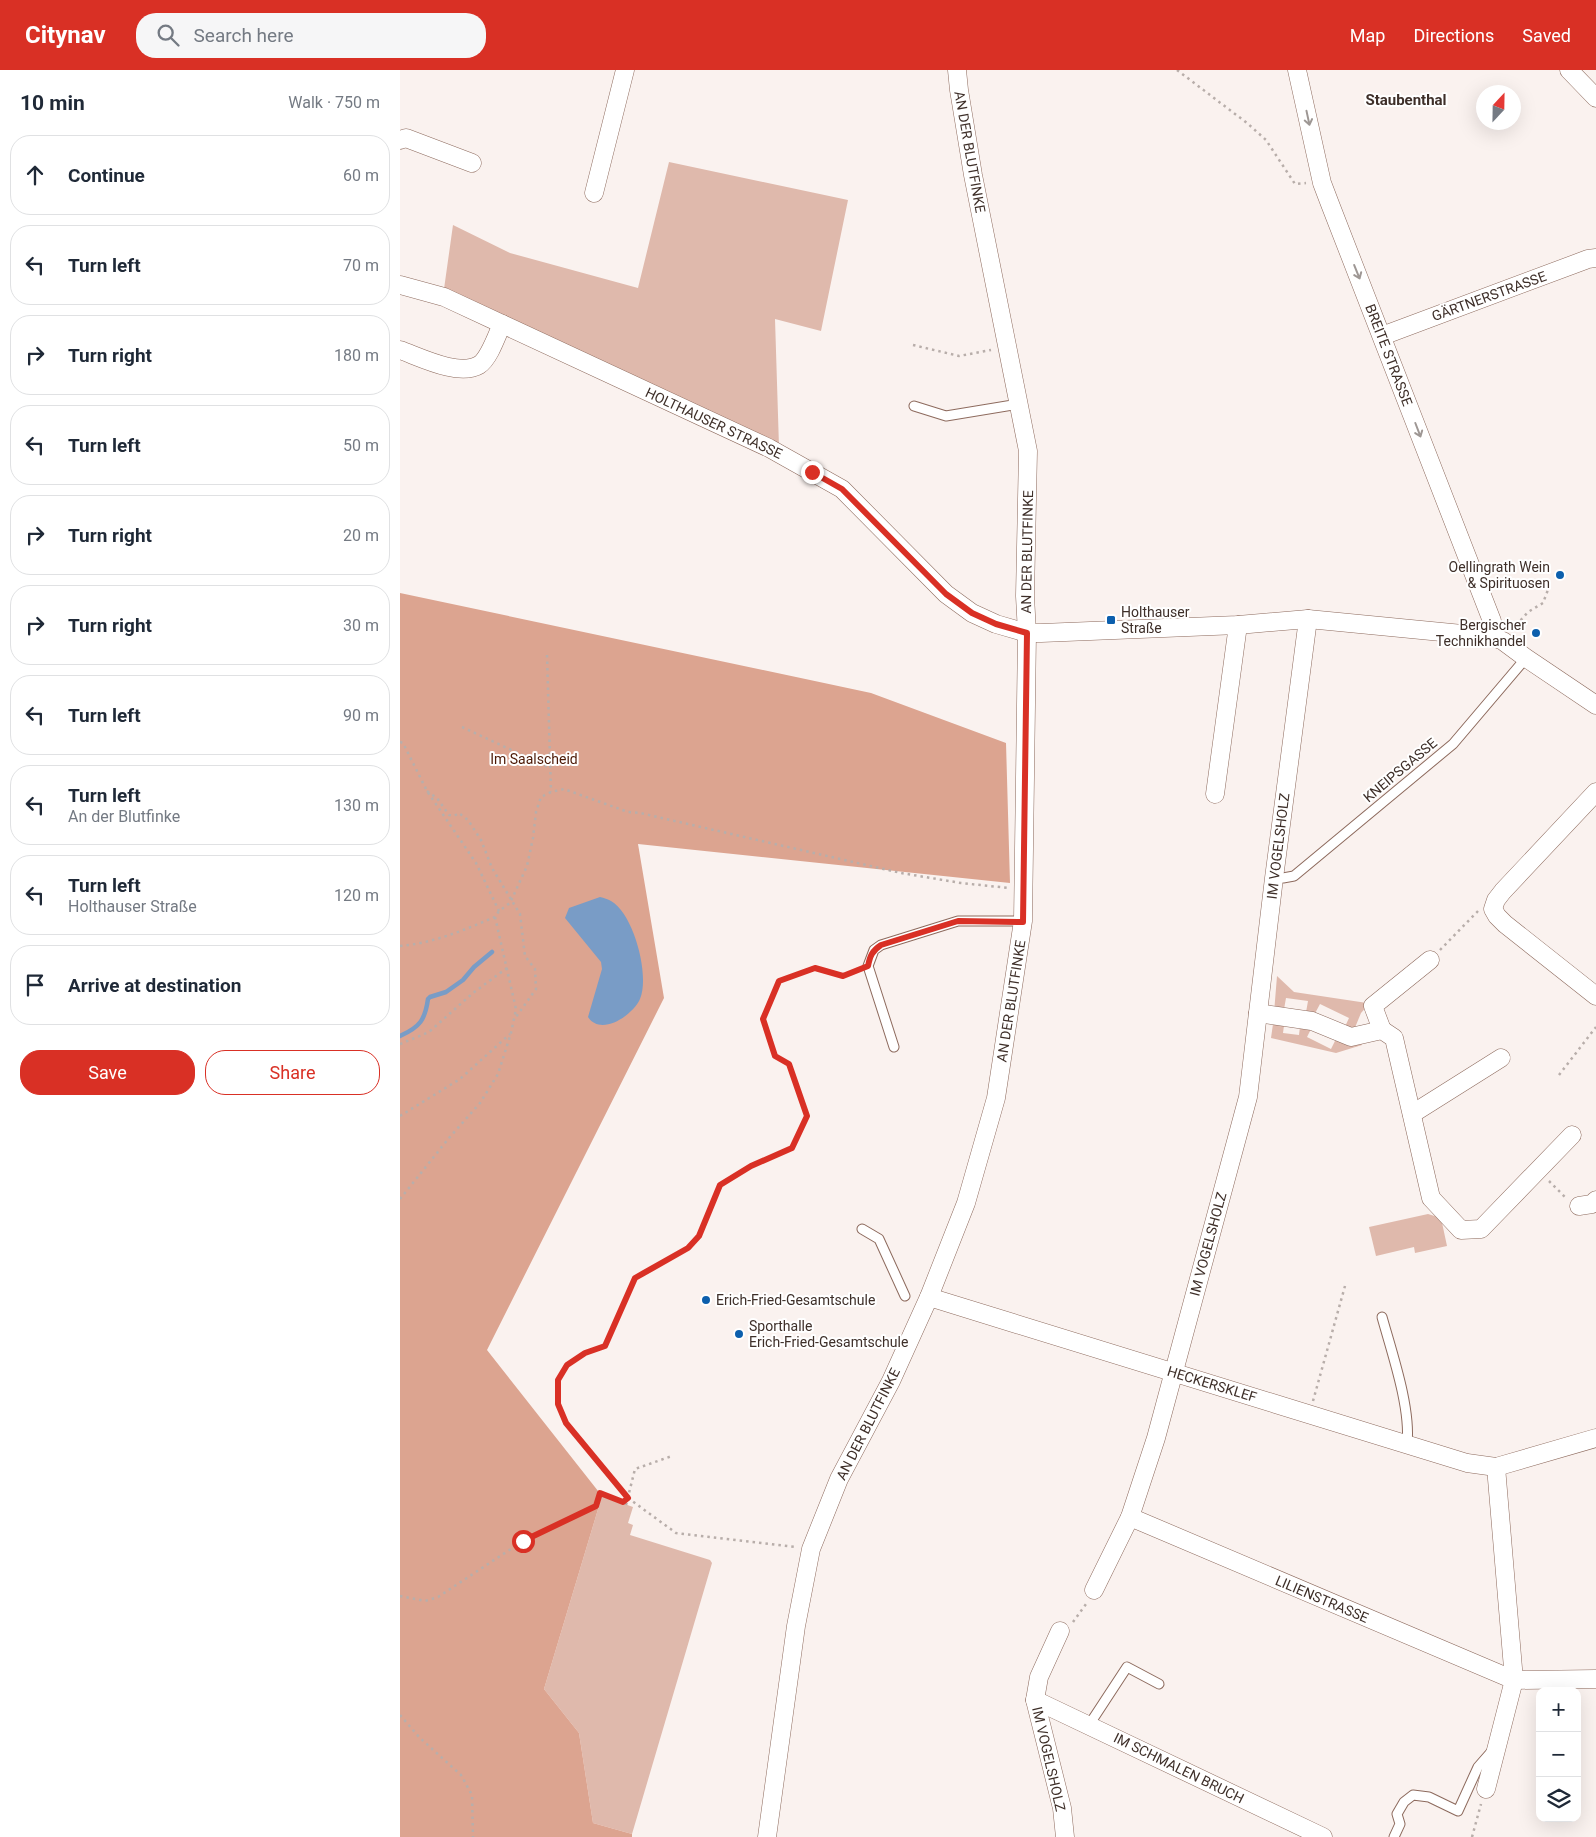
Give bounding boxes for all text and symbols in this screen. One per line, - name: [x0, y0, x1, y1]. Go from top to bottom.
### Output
- search box: [136, 13, 486, 58]
- text: Citynav: [25, 21, 106, 49]
- icon: search: [154, 21, 182, 49]
- text: Search here: [194, 24, 294, 47]
- text: Map: [1350, 25, 1385, 46]
- text: Directions: [1413, 25, 1494, 46]
- text: Saved: [1522, 25, 1571, 46]
- north arrow: [1476, 85, 1521, 130]
- street label: AN DER BLUTFINKE: [951, 90, 989, 214]
- text: 10 min: [20, 91, 85, 115]
- district label: Staubenthal: [1365, 91, 1447, 109]
- text: Walk · 750 m: [288, 93, 380, 112]
- one-way arrow: [1304, 109, 1313, 125]
- icon: ahead: [21, 161, 49, 189]
- text: Continue: [68, 164, 145, 187]
- text: 60 m: [343, 166, 379, 185]
- icon: left: [21, 251, 49, 279]
- text: Turn left: [68, 254, 141, 277]
- text: 70 m: [343, 256, 379, 275]
- one-way arrow: [1352, 264, 1362, 279]
- street label: GÄRTNERSTRASSE: [1430, 268, 1548, 324]
- street label: BREITE STRASSE: [1362, 302, 1416, 408]
- icon: right: [21, 341, 49, 369]
- text: Turn right: [68, 344, 152, 367]
- text: 180 m: [334, 346, 379, 365]
- street label: HOLTHAUSER STRASSE: [643, 384, 785, 462]
- one-way arrow: [1414, 422, 1424, 437]
- icon: left: [21, 431, 49, 459]
- text: Turn left: [68, 434, 141, 457]
- text: 50 m: [343, 436, 379, 455]
- route end: [801, 461, 824, 484]
- street label: AN DER BLUTFINKE: [1018, 490, 1036, 614]
- icon: right: [21, 521, 49, 549]
- text: Turn right: [68, 524, 152, 547]
- text: 20 m: [343, 526, 379, 545]
- place label: Oellingrath Wein & Spirituosen: [1449, 559, 1550, 591]
- marker: Oellingrath Wein & Spirituosen: [1554, 569, 1566, 581]
- place label: Holthauser Straße: [1121, 604, 1190, 636]
- icon: right: [21, 611, 49, 639]
- text: Turn right: [68, 614, 152, 637]
- marker: Holthauser Straße: [1105, 614, 1117, 626]
- text: 30 m: [343, 616, 379, 635]
- place label: Bergischer Technikhandel: [1436, 617, 1526, 649]
- marker: Bergischer Technikhandel: [1530, 627, 1542, 639]
- icon: left: [21, 701, 49, 729]
- text: Turn left: [68, 704, 141, 727]
- text: 90 m: [343, 706, 379, 725]
- street label: KNEIPSGASSE: [1360, 735, 1440, 805]
- park label: Im Saalscheid: [490, 751, 578, 767]
- text: Turn left: [68, 784, 141, 807]
- icon: left: [21, 791, 49, 819]
- street label: IM VOGELSHOLZ: [1264, 792, 1292, 900]
- text: 130 m: [334, 796, 379, 815]
- text: An der Blutfinke: [68, 807, 180, 826]
- text: Turn left: [68, 874, 141, 897]
- icon: left: [21, 881, 49, 909]
- text: 120 m: [334, 886, 379, 905]
- text: Holthauser Straße: [68, 897, 197, 916]
- street label: AN DER BLUTFINKE: [993, 939, 1029, 1063]
- icon: arrive: [21, 971, 49, 999]
- text: Arrive at destination: [68, 974, 241, 997]
- button: Save: [20, 1050, 195, 1095]
- button: Share: [205, 1050, 380, 1095]
- street label: IM VOGELSHOLZ: [1186, 1190, 1230, 1298]
- place label: Erich-Fried-Gesamtschule: [716, 1292, 875, 1308]
- marker: Erich-Fried-Gesamtschule: [700, 1294, 712, 1306]
- place label: Sporthalle Erich-Fried-Gesamtschule: [749, 1318, 908, 1350]
- marker: Sporthalle Erich-Fried-Gesamtschule: [733, 1328, 745, 1340]
- street label: HECKERSKLEF: [1165, 1363, 1259, 1405]
- street label: AN DER BLUTFINKE: [833, 1365, 903, 1483]
- route start: [512, 1530, 535, 1553]
- street label: LILIENSTRASSE: [1273, 1572, 1371, 1626]
- map controls: [1536, 1687, 1581, 1822]
- button: +: [1536, 1687, 1581, 1732]
- street label: IM VOGELSHOLZ: [1029, 1705, 1069, 1813]
- street label: IM SCHMALEN BRUCH: [1111, 1729, 1247, 1807]
- button: −: [1536, 1732, 1581, 1777]
- button: layers: [1536, 1777, 1581, 1822]

